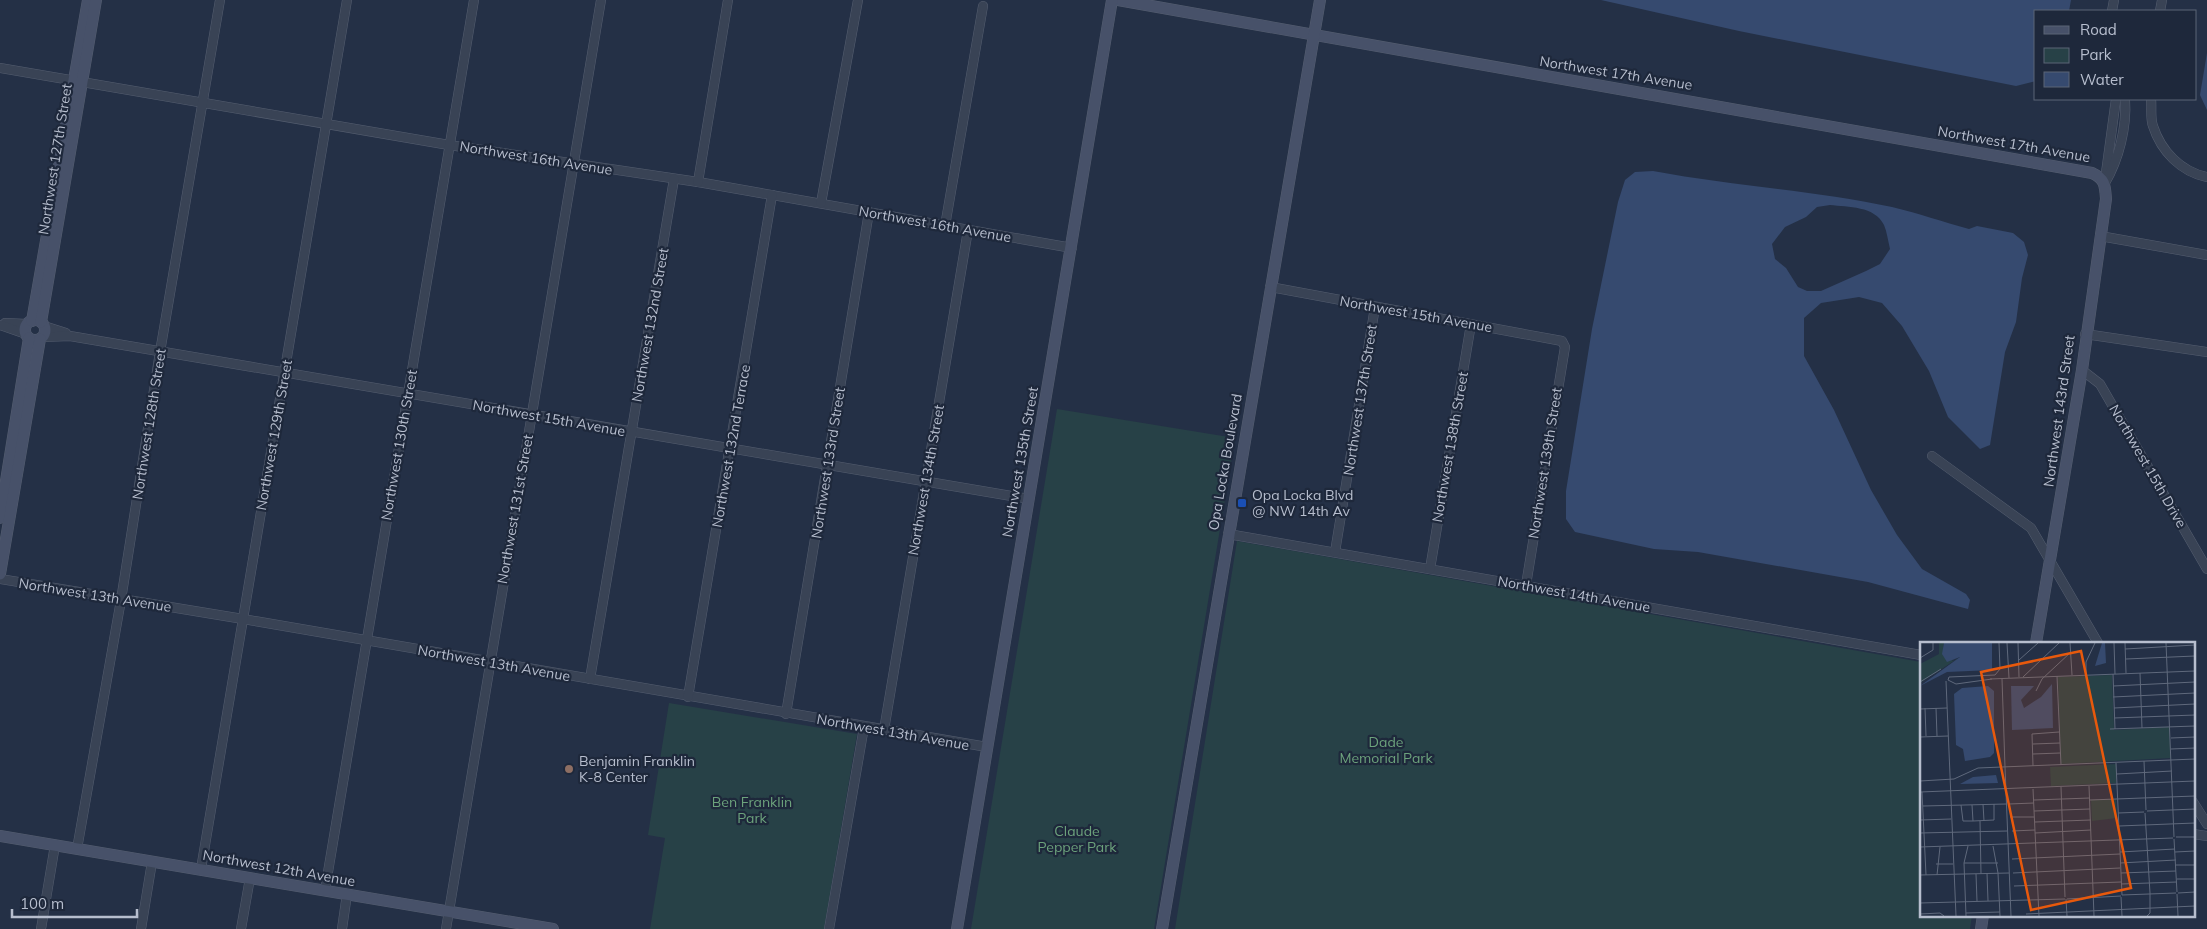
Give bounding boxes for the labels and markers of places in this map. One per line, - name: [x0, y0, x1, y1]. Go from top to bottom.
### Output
- place label: Opa Locka Blvd @ NW 14th Av: [1252, 486, 1354, 520]
- marker: Opa Locka Blvd @ NW 14th Av: [1236, 497, 1248, 509]
- place label: Benjamin Franklin K-8 Center: [579, 752, 695, 786]
- marker: Benjamin Franklin K-8 Center: [563, 763, 575, 775]

